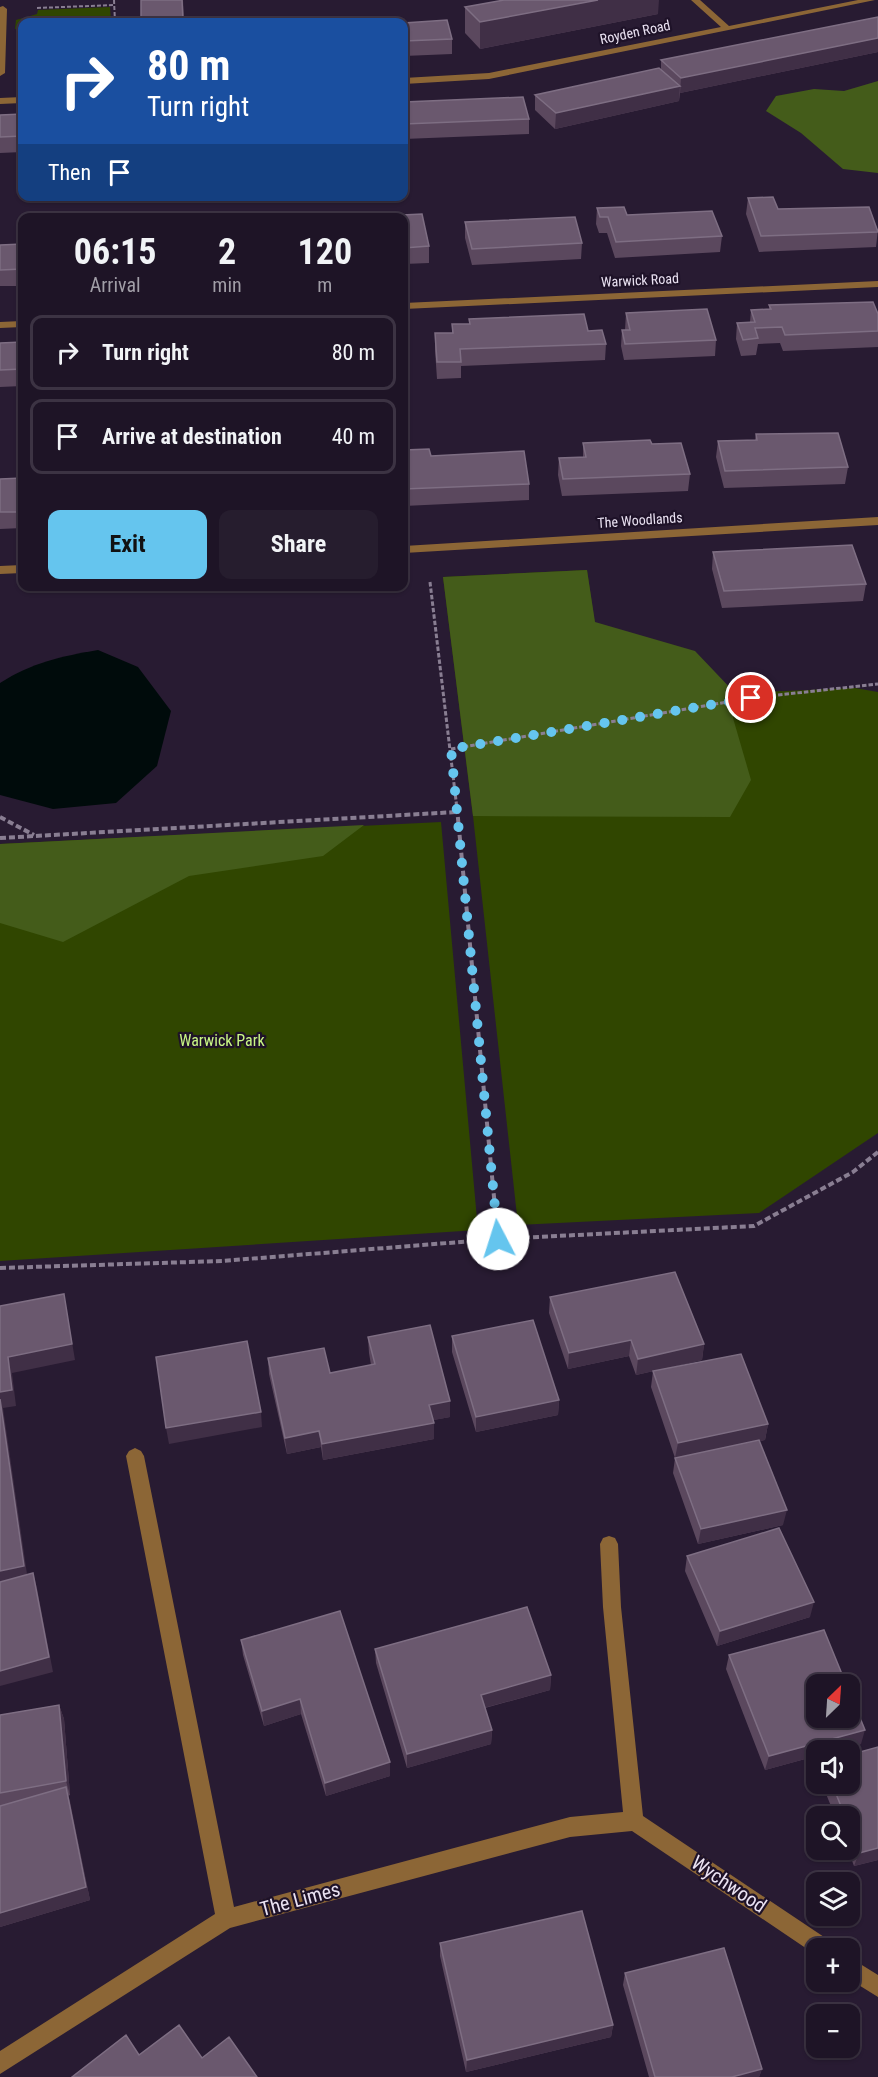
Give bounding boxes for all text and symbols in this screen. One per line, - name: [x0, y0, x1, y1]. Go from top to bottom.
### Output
- street label: Royden Road: [598, 17, 672, 47]
- text: 80 m: [147, 41, 230, 90]
- icon: right: [48, 42, 126, 120]
- text: Turn right: [147, 91, 249, 123]
- icon: arrive: [103, 156, 136, 189]
- text: Then: [48, 160, 91, 185]
- text: 06:15: [74, 231, 156, 273]
- text: 2: [218, 231, 236, 273]
- text: 120: [298, 231, 352, 273]
- street label: Warwick Road: [601, 270, 679, 290]
- text: Arrival: [90, 273, 141, 297]
- text: min: [212, 273, 242, 297]
- text: m: [317, 273, 332, 297]
- icon: right: [51, 336, 84, 369]
- text: Turn right: [102, 340, 189, 365]
- text: 80 m: [332, 340, 375, 365]
- icon: arrive: [51, 420, 84, 453]
- text: Arrive at destination: [102, 424, 282, 449]
- text: 40 m: [332, 424, 375, 449]
- street label: The Woodlands: [597, 509, 683, 531]
- button: Exit: [48, 510, 207, 579]
- button: Share: [219, 510, 378, 579]
- pin: [725, 672, 776, 723]
- icon: arrive: [734, 681, 767, 714]
- park label: Warwick Park: [179, 1031, 266, 1050]
- position arrow: [466, 1207, 530, 1271]
- north arrow: [806, 1674, 860, 1728]
- map controls: [806, 1674, 860, 2058]
- button: sound: [806, 1740, 860, 1794]
- button: search: [806, 1806, 860, 1860]
- street label: Wychwood: [687, 1850, 771, 1918]
- button: layers: [806, 1872, 860, 1926]
- street label: The Limes: [257, 1877, 343, 1921]
- button: +: [806, 1938, 860, 1992]
- button: −: [806, 2004, 860, 2058]

